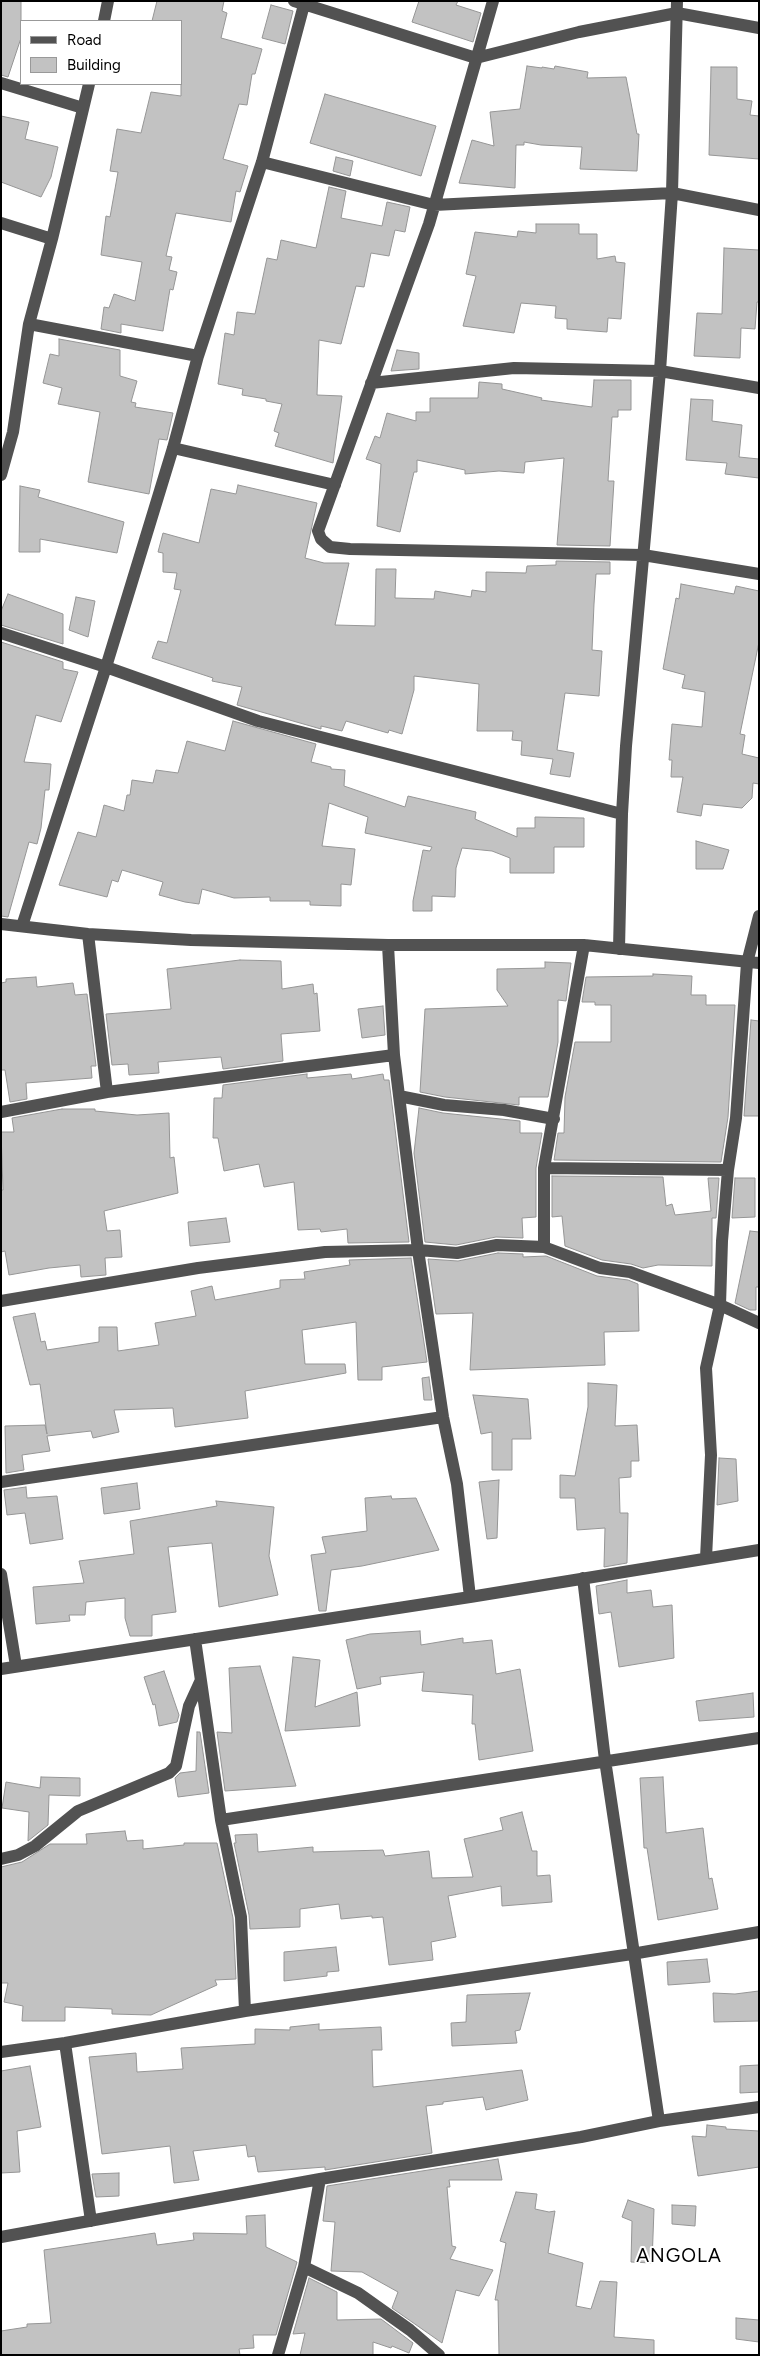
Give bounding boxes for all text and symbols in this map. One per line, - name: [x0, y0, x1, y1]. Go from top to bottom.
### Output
- legend: [20, 20, 182, 85]
- text: Road: [67, 31, 102, 49]
- text: Building: [67, 56, 121, 74]
- district label: ANGOLA: [636, 2245, 722, 2267]

